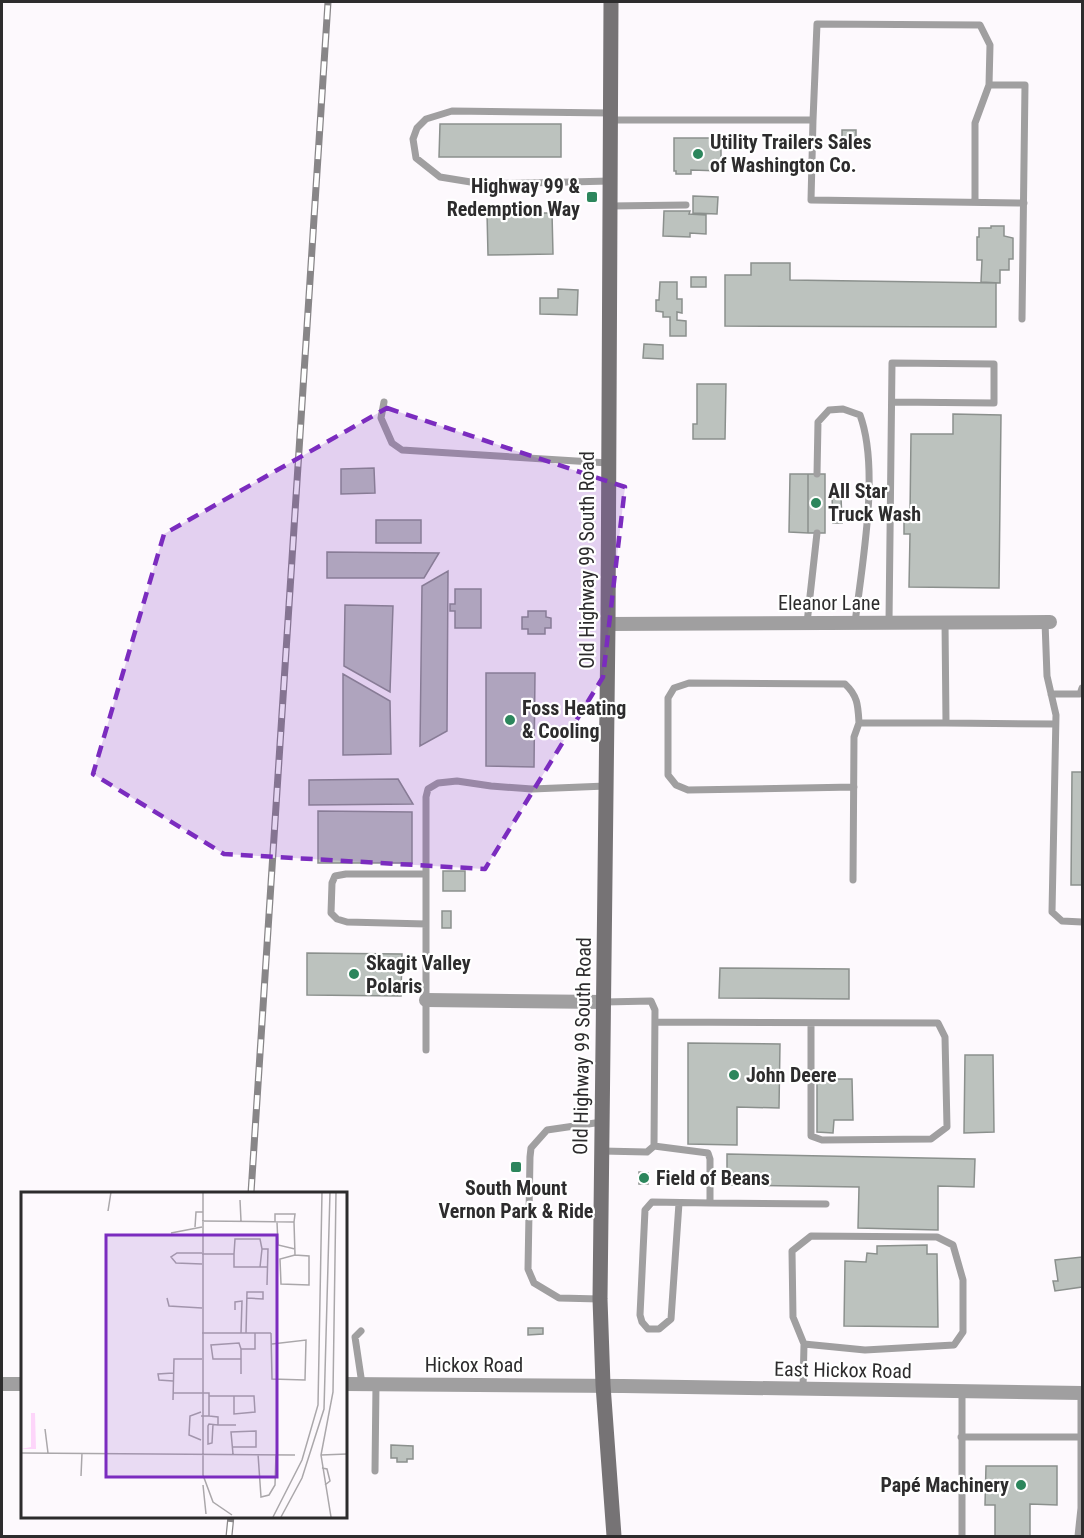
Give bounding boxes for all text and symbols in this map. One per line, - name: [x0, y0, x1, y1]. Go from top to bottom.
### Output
- place label: Utility Trailers Sales of Washington Co.: [710, 130, 872, 177]
- marker: Utility Trailers Sales of Washington Co.: [691, 147, 705, 161]
- place label: Highway 99 & Redemption Way: [447, 174, 580, 221]
- marker: Highway 99 & Redemption Way: [585, 190, 599, 204]
- street label: Old Highway 99 South Road: [575, 451, 599, 669]
- place label: All Star Truck Wash: [828, 479, 921, 526]
- marker: All Star Truck Wash: [809, 496, 823, 510]
- street label: Eleanor Lane: [778, 591, 880, 615]
- place label: Foss Heating & Cooling: [522, 696, 626, 743]
- marker: Foss Heating & Cooling: [503, 713, 517, 727]
- street label: Old Highway 99 South Road: [568, 937, 596, 1155]
- place label: Skagit Valley Polaris: [366, 951, 471, 998]
- marker: Skagit Valley Polaris: [347, 967, 361, 981]
- place label: John Deere: [746, 1063, 837, 1087]
- marker: John Deere: [727, 1068, 741, 1082]
- marker: South Mount Vernon Park & Ride: [509, 1160, 523, 1174]
- place label: Field of Beans: [656, 1166, 770, 1190]
- marker: Field of Beans: [637, 1171, 651, 1185]
- place label: South Mount Vernon Park & Ride: [439, 1176, 593, 1223]
- inset map: [21, 1192, 346, 1517]
- street label: Hickox Road: [425, 1353, 523, 1377]
- street label: East Hickox Road: [774, 1357, 912, 1383]
- place label: Papé Machinery: [880, 1473, 1009, 1497]
- marker: Papé Machinery: [1014, 1478, 1028, 1492]

